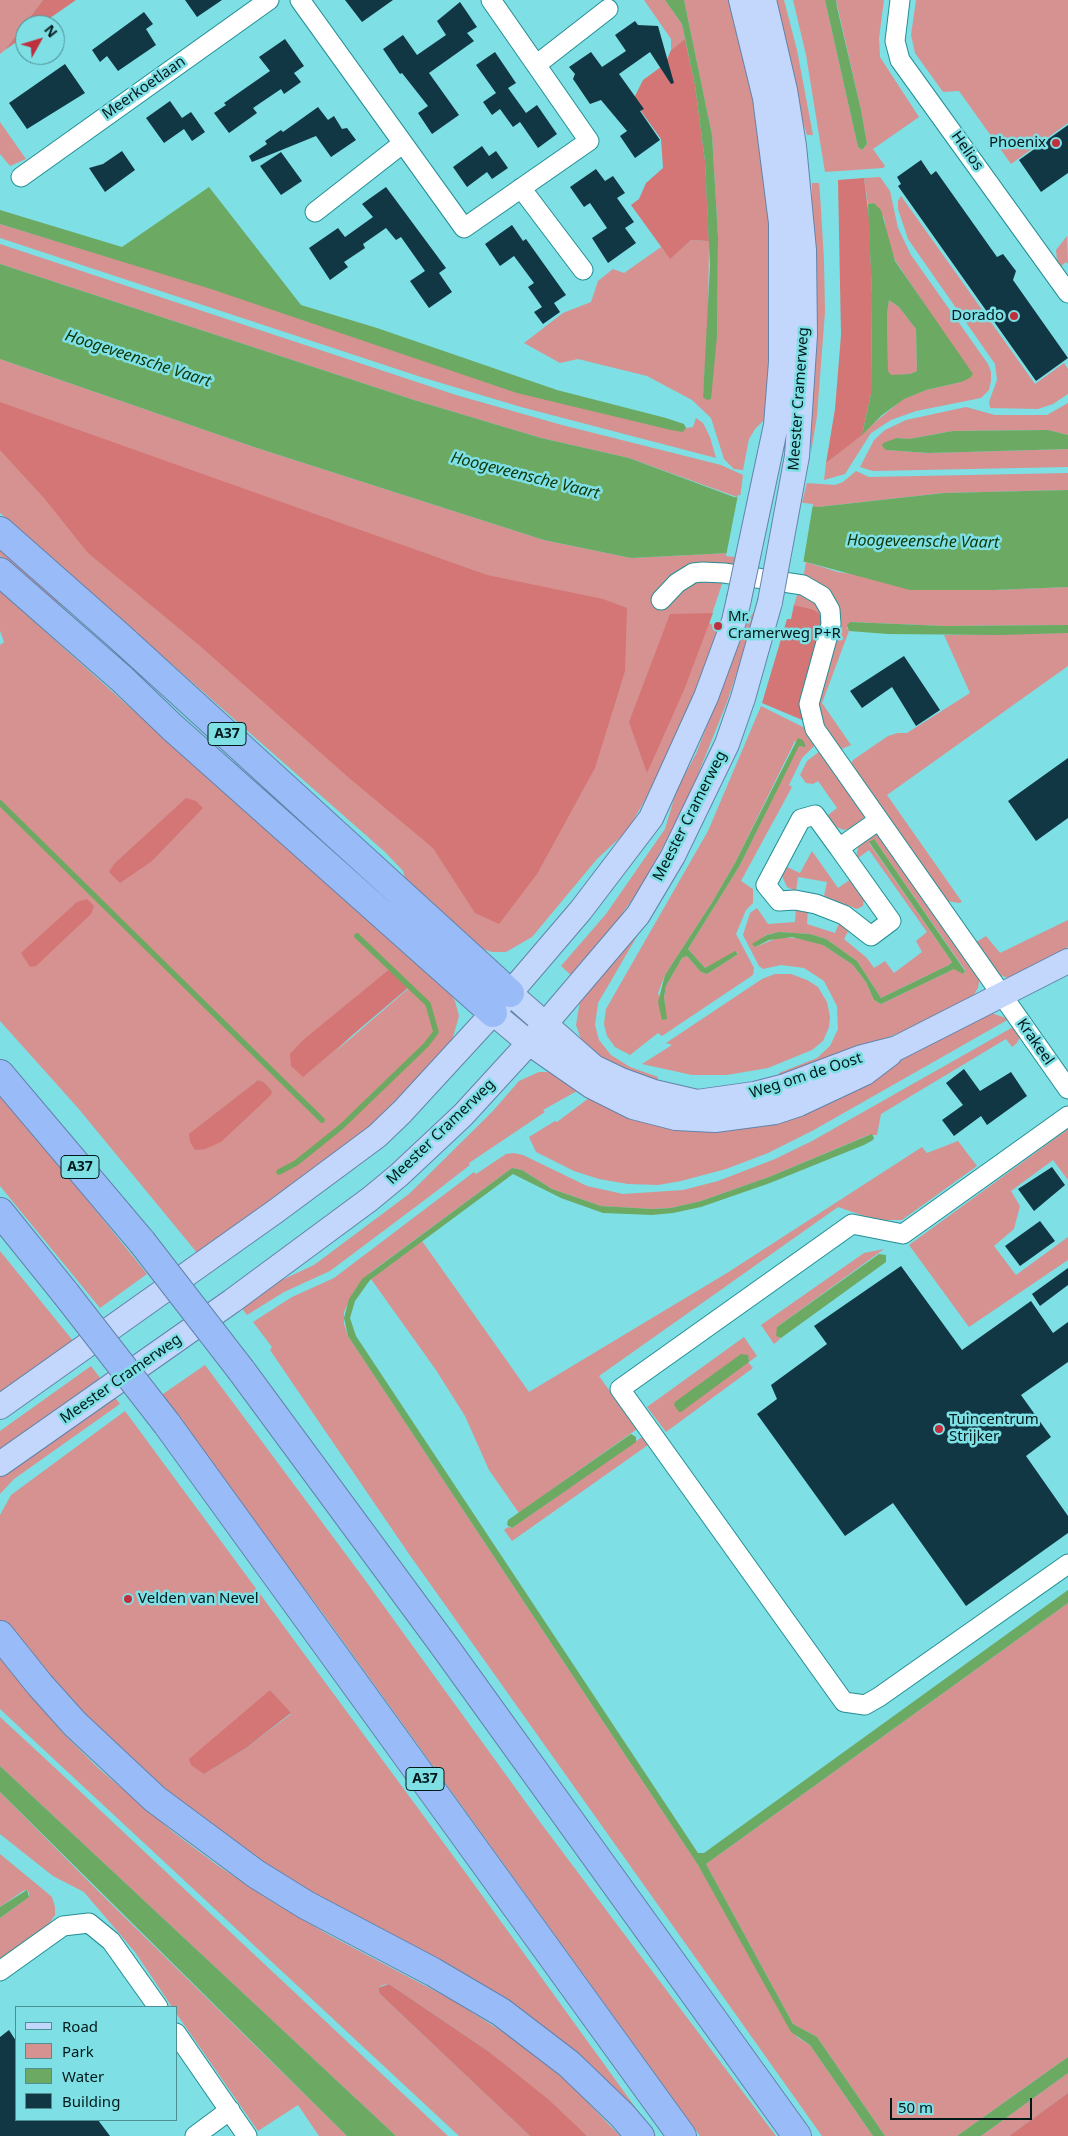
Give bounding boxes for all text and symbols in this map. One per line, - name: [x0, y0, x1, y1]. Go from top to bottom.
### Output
- north arrow: [15, 15, 65, 65]
- text: N: [40, 20, 62, 41]
- street label: Meerkoetlaan: [99, 53, 189, 123]
- street label: Helios: [947, 128, 987, 174]
- place label: Phoenix: [989, 134, 1046, 152]
- marker: Phoenix: [1050, 137, 1062, 149]
- place label: Dorado: [951, 307, 1004, 325]
- marker: Dorado: [1008, 310, 1020, 322]
- water label: Hoogeveensche Vaart: [63, 326, 213, 392]
- street label: Meester Cramerweg: [785, 327, 813, 471]
- water label: Hoogeveensche Vaart: [449, 448, 601, 504]
- water label: Hoogeveensche Vaart: [847, 531, 999, 553]
- place label: Mr. Cramerweg P+R: [728, 608, 841, 643]
- marker: Mr. Cramerweg P+R: [712, 620, 724, 632]
- road number: A37: [208, 722, 246, 746]
- street label: Meester Cramerweg: [649, 748, 731, 884]
- street label: Krakeel: [1013, 1015, 1057, 1069]
- street label: Weg om de Oost: [747, 1049, 865, 1103]
- street label: Meester Cramerweg: [383, 1076, 499, 1188]
- road number: A37: [61, 1156, 99, 1178]
- street label: Meester Cramerweg: [57, 1330, 185, 1428]
- place label: Tuincentrum Strijker: [949, 1411, 1039, 1446]
- marker: Tuincentrum Strijker: [933, 1423, 945, 1435]
- place label: Velden van Nevel: [138, 1590, 259, 1608]
- marker: Velden van Nevel: [122, 1593, 134, 1605]
- road number: A37: [406, 1768, 444, 1790]
- legend: [15, 2006, 178, 2121]
- text: Road: [62, 2016, 98, 2036]
- text: Park: [62, 2041, 94, 2061]
- text: Water: [62, 2066, 104, 2086]
- scale bar: [893, 2088, 1036, 2120]
- text: Building: [62, 2091, 120, 2111]
- text: 50 m: [898, 2097, 933, 2117]

